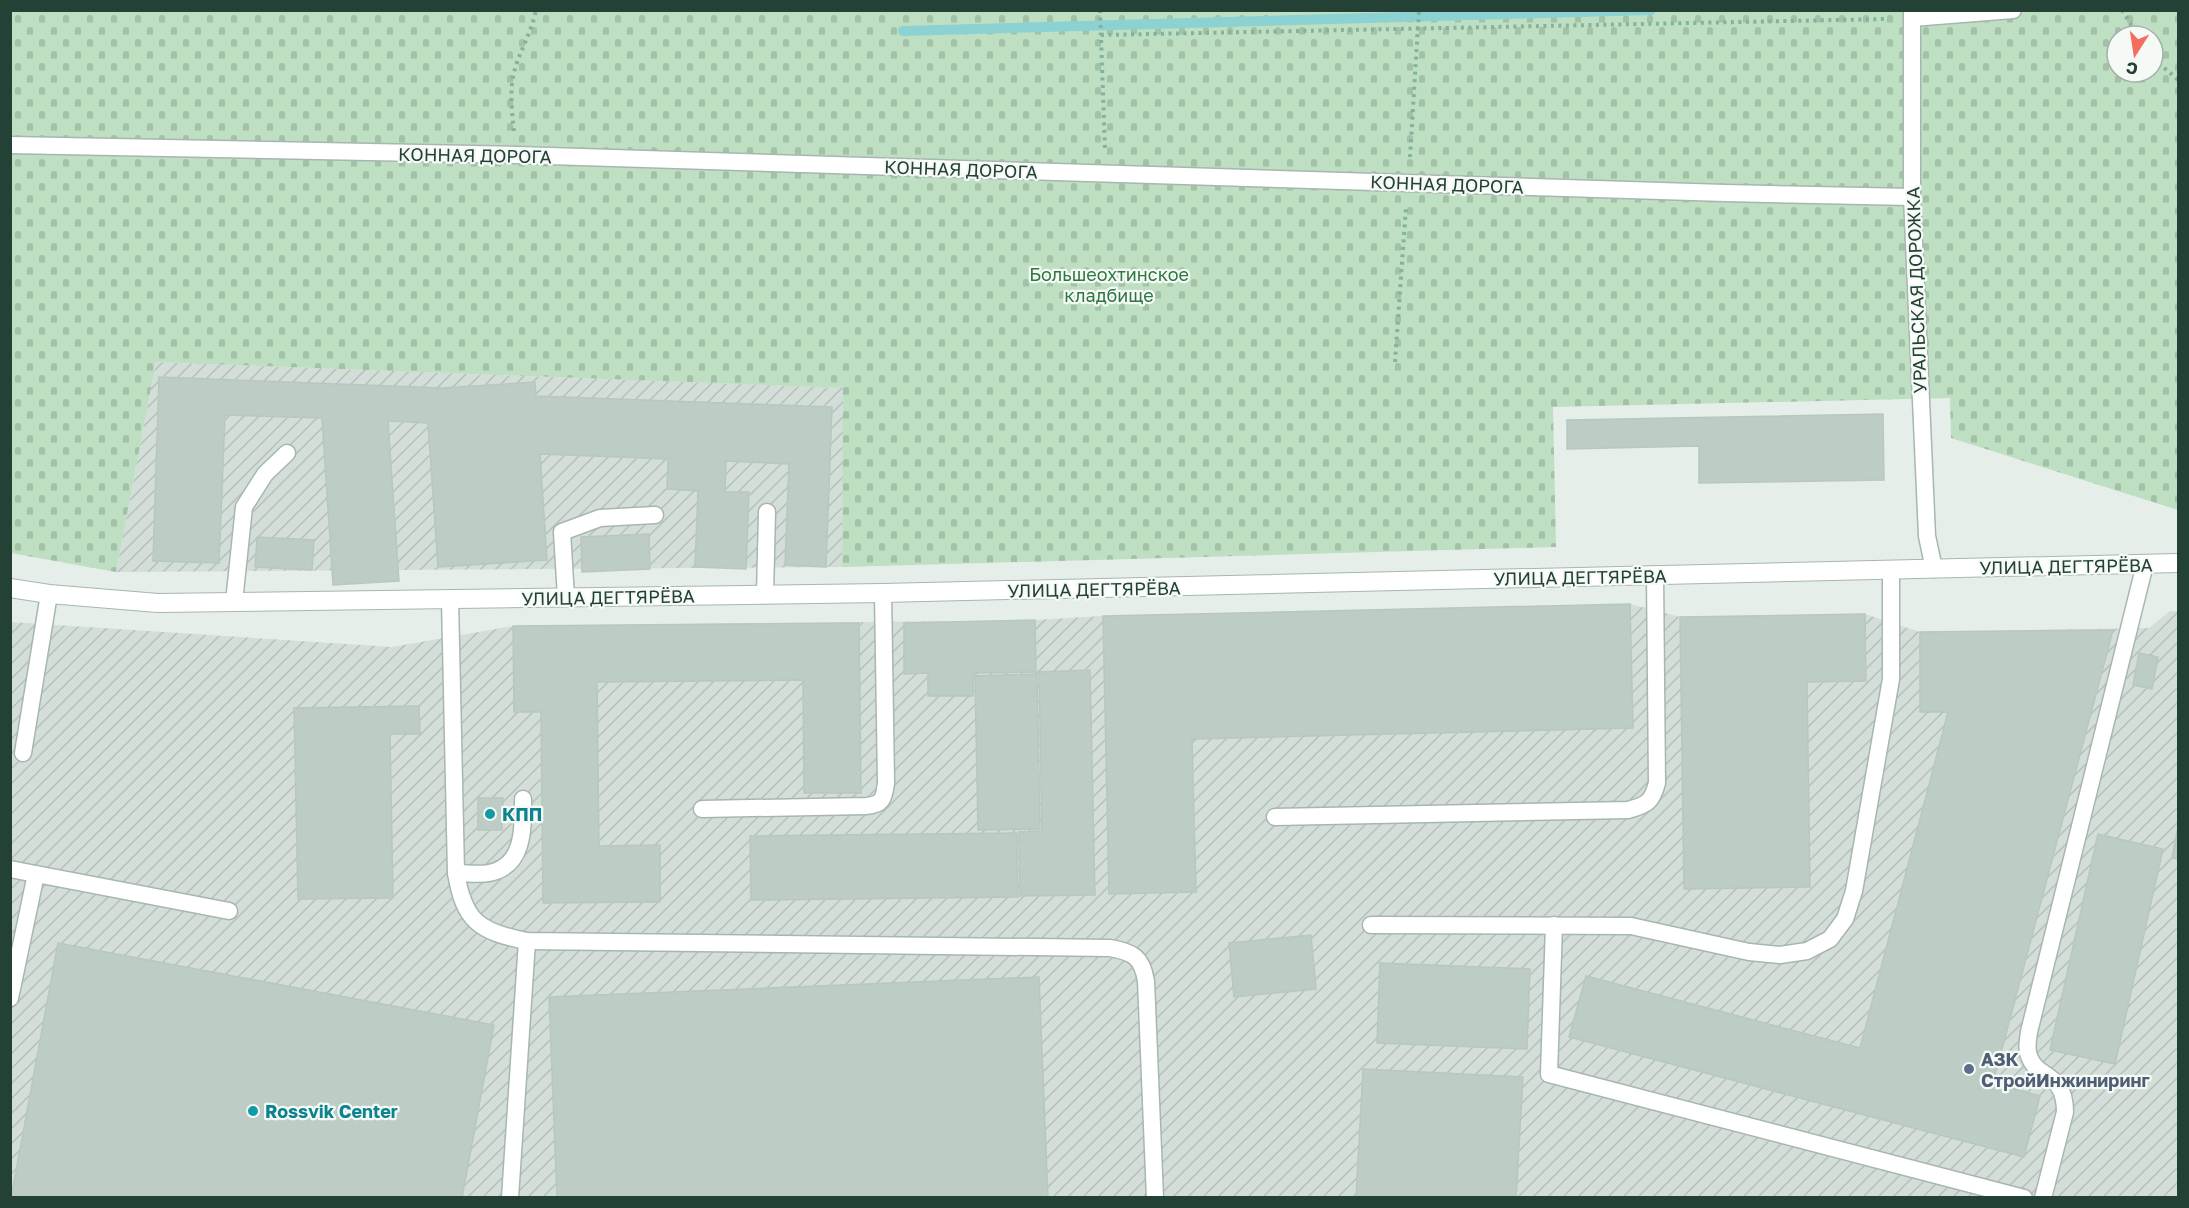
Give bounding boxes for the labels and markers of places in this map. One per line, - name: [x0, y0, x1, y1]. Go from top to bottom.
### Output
- place label: КПП: [502, 803, 542, 825]
- marker: КПП: [483, 807, 497, 821]
- place label: АЗК СтройИнжиниринг: [1981, 1048, 2150, 1091]
- marker: АЗК СтройИнжиниринг: [1962, 1062, 1976, 1076]
- place label: Rossvik Center: [265, 1100, 398, 1122]
- marker: Rossvik Center: [246, 1104, 260, 1118]

